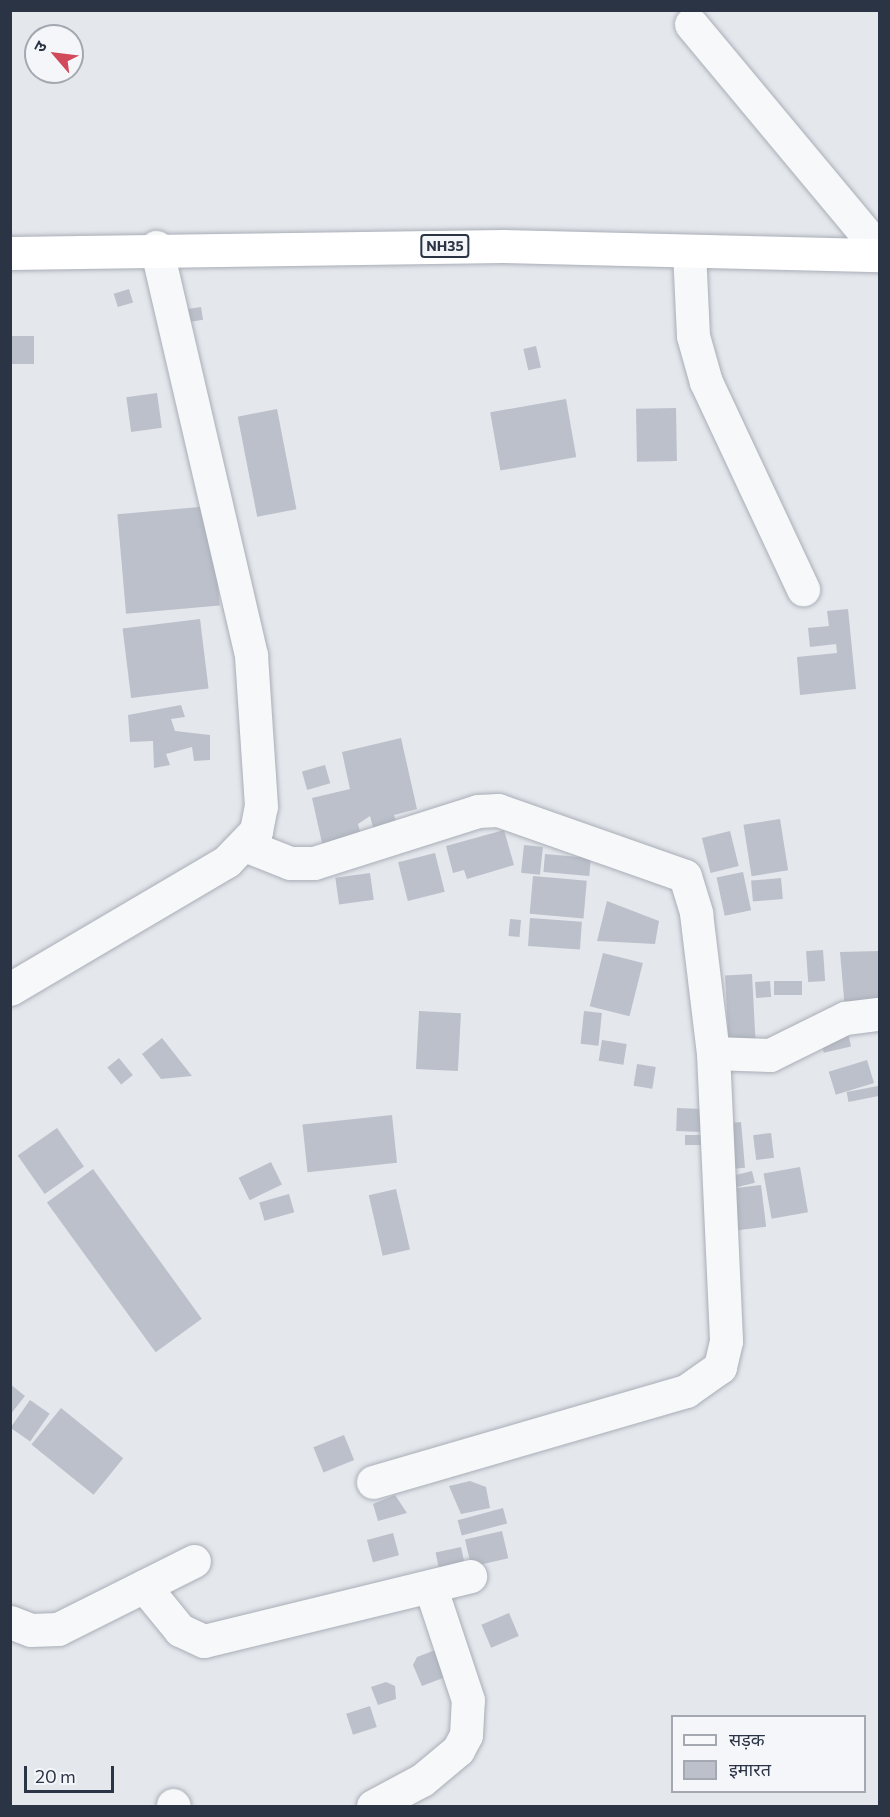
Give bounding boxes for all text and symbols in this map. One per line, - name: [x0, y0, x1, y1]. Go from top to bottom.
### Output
- north arrow: [24, 24, 84, 84]
- text: उ: [29, 38, 50, 55]
- road number: NH35: [420, 235, 470, 257]
- legend: [671, 1715, 866, 1793]
- text: सड़क: [729, 1728, 765, 1750]
- scale bar: [27, 1754, 117, 1792]
- text: इमारत: [729, 1758, 771, 1780]
- text: 20 m: [35, 1765, 76, 1787]

